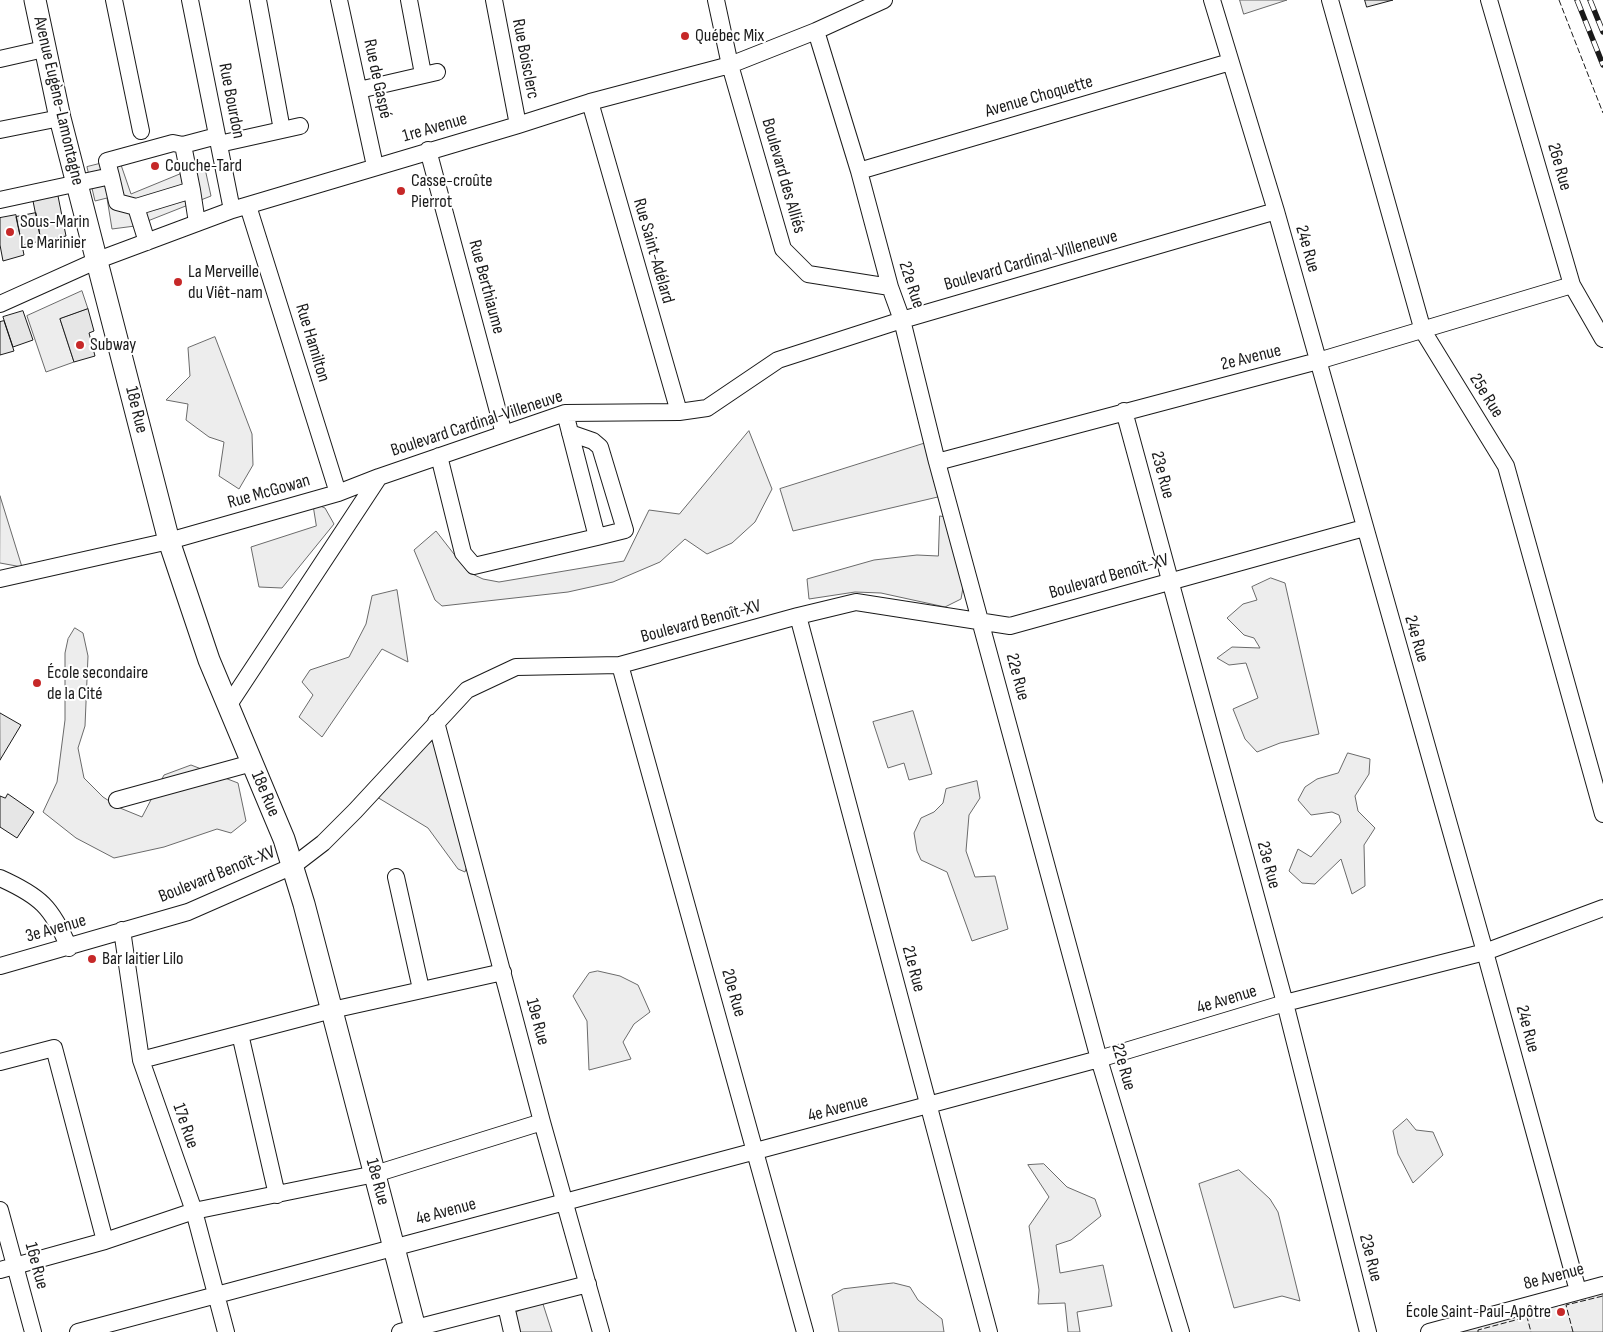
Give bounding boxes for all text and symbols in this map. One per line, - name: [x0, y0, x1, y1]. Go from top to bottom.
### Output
- street label: Avenue Eugène-Lamontagne: [28, 14, 88, 188]
- street label: Rue Boisclerc: [507, 17, 543, 101]
- place label: Québec Mix: [695, 25, 764, 47]
- marker: Québec Mix: [679, 30, 691, 42]
- street label: Rue de Gaspé: [358, 37, 396, 121]
- street label: Rue Bourdon: [213, 61, 249, 141]
- street label: Avenue Choquette: [983, 71, 1095, 123]
- street label: 1re Avenue: [400, 109, 470, 147]
- street label: Boulevard des Alliés: [756, 116, 810, 236]
- street label: 26e Rue: [1542, 141, 1576, 193]
- place label: Couche-Tard: [165, 155, 242, 177]
- marker: Couche-Tard: [149, 160, 161, 172]
- place label: Casse-croûte Pierrot: [411, 170, 492, 212]
- marker: Casse-croûte Pierrot: [395, 185, 407, 197]
- street label: Rue Saint-Adélard: [628, 196, 678, 306]
- place label: Sous-Marin Le Marinier: [20, 211, 90, 253]
- street label: 24e Rue: [1290, 223, 1324, 275]
- marker: Sous-Marin Le Marinier: [4, 226, 16, 238]
- street label: Boulevard Cardinal-Villeneuve: [942, 226, 1120, 296]
- street label: Rue Berthiaume: [463, 238, 509, 336]
- street label: 22e Rue: [893, 259, 929, 311]
- place label: La Merveille du Viêt-nam: [188, 261, 263, 304]
- marker: La Merveille du Viêt-nam: [172, 276, 184, 288]
- street label: Rue Hamilton: [290, 301, 334, 385]
- place label: Subway: [90, 334, 136, 356]
- marker: Subway: [74, 339, 86, 351]
- street label: 2e Avenue: [1219, 340, 1283, 376]
- street label: 25e Rue: [1464, 370, 1508, 422]
- street label: 18e Rue: [120, 384, 152, 436]
- street label: Boulevard Cardinal-Villeneuve: [388, 386, 566, 462]
- street label: 23e Rue: [1145, 449, 1179, 501]
- street label: Rue McGowan: [225, 470, 313, 514]
- street label: Boulevard Benoît-XV: [1047, 550, 1171, 604]
- street label: Boulevard Benoît-XV: [639, 596, 763, 648]
- street label: 24e Rue: [1399, 613, 1433, 665]
- street label: 22e Rue: [1000, 651, 1034, 703]
- place label: École secondaire de la Cité: [47, 662, 148, 704]
- marker: École secondaire de la Cité: [31, 677, 43, 689]
- street label: 18e Rue: [246, 768, 284, 820]
- street label: 23e Rue: [1251, 839, 1285, 891]
- street label: Boulevard Benoît-XV: [156, 842, 278, 908]
- street label: 3e Avenue: [23, 910, 89, 948]
- street label: 21e Rue: [896, 944, 930, 994]
- place label: Bar laitier Lilo: [102, 948, 184, 970]
- marker: Bar laitier Lilo: [86, 953, 98, 965]
- street label: 20e Rue: [716, 967, 750, 1019]
- street label: 4e Avenue: [1194, 981, 1260, 1019]
- street label: 19e Rue: [520, 996, 554, 1048]
- street label: 24e Rue: [1510, 1003, 1544, 1055]
- street label: 22e Rue: [1106, 1041, 1140, 1093]
- street label: 4e Avenue: [805, 1091, 871, 1127]
- street label: 17e Rue: [167, 1101, 203, 1151]
- street label: 18e Rue: [360, 1156, 394, 1208]
- street label: 4e Avenue: [413, 1194, 479, 1230]
- street label: 23e Rue: [1354, 1232, 1386, 1284]
- street label: 16e Rue: [19, 1240, 53, 1292]
- street label: 8e Avenue: [1521, 1259, 1587, 1295]
- place label: École Saint-Paul-Apôtre: [1406, 1301, 1551, 1323]
- marker: École Saint-Paul-Apôtre: [1555, 1306, 1567, 1318]

